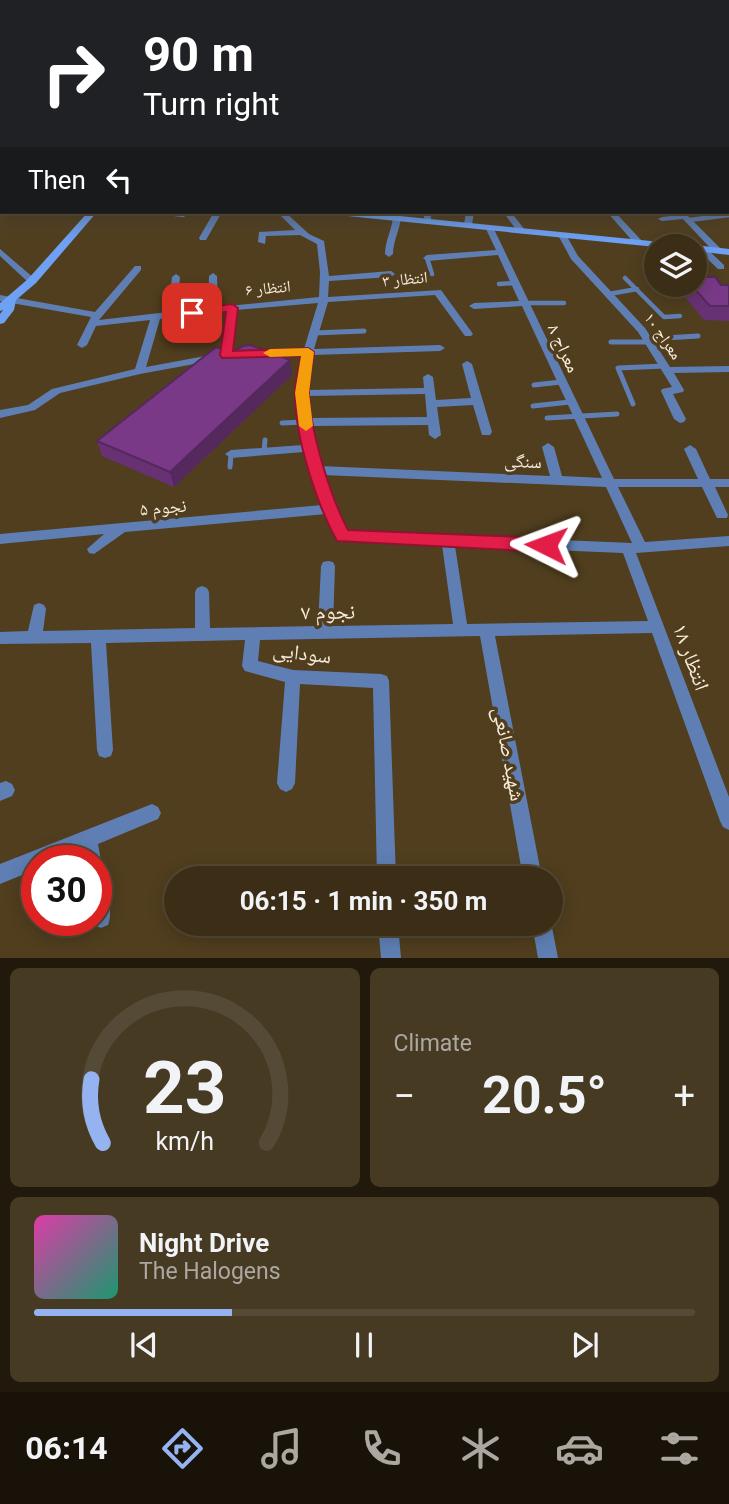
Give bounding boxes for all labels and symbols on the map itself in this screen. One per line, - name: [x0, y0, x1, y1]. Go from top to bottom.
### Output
- street label: انتظار ۳: [382, 268, 428, 290]
- street label: انتظار ۶: [245, 277, 291, 299]
- pin: [162, 283, 222, 343]
- street label: معراج ۱۰: [639, 309, 686, 364]
- street label: معراج ۸: [542, 320, 584, 376]
- street label: سنگی: [504, 450, 542, 473]
- street label: نجوم ۵: [139, 495, 187, 521]
- position arrow: [509, 508, 583, 582]
- street label: نجوم ۷: [301, 600, 355, 626]
- street label: انتظار ۱۸: [668, 620, 714, 694]
- street label: سودایی: [271, 637, 333, 669]
- street label: شهید صانعی: [487, 705, 530, 803]
- speed limit sign: 30: [21, 845, 112, 936]

